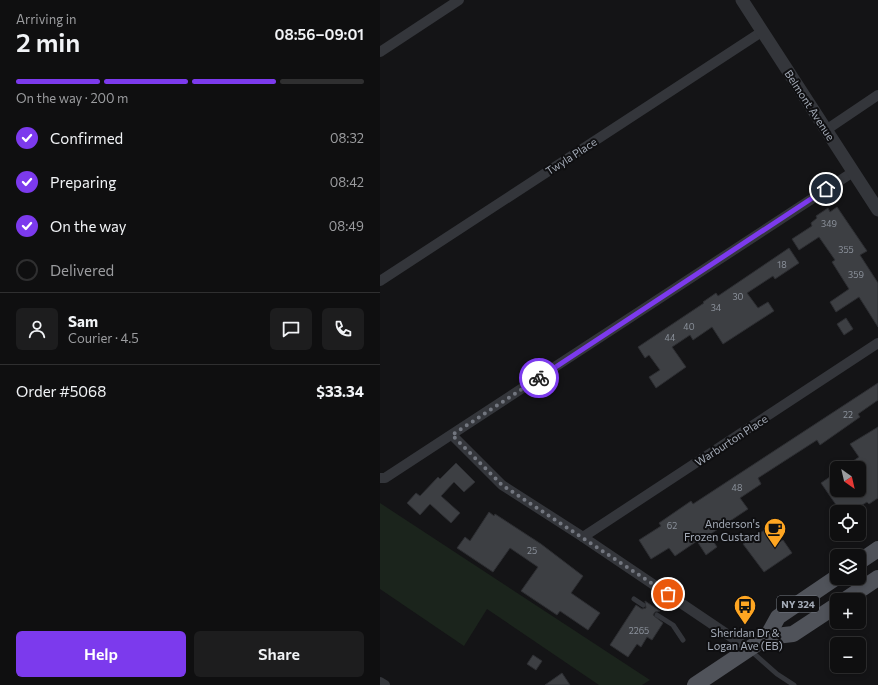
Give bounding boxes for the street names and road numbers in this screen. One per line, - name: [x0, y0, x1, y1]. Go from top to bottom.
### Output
- street label: Belmont Avenue: [782, 67, 838, 143]
- street label: Twyla Place: [543, 135, 599, 177]
- street label: Warburton Place: [692, 412, 770, 468]
- road number: NY 324: [777, 596, 819, 612]

